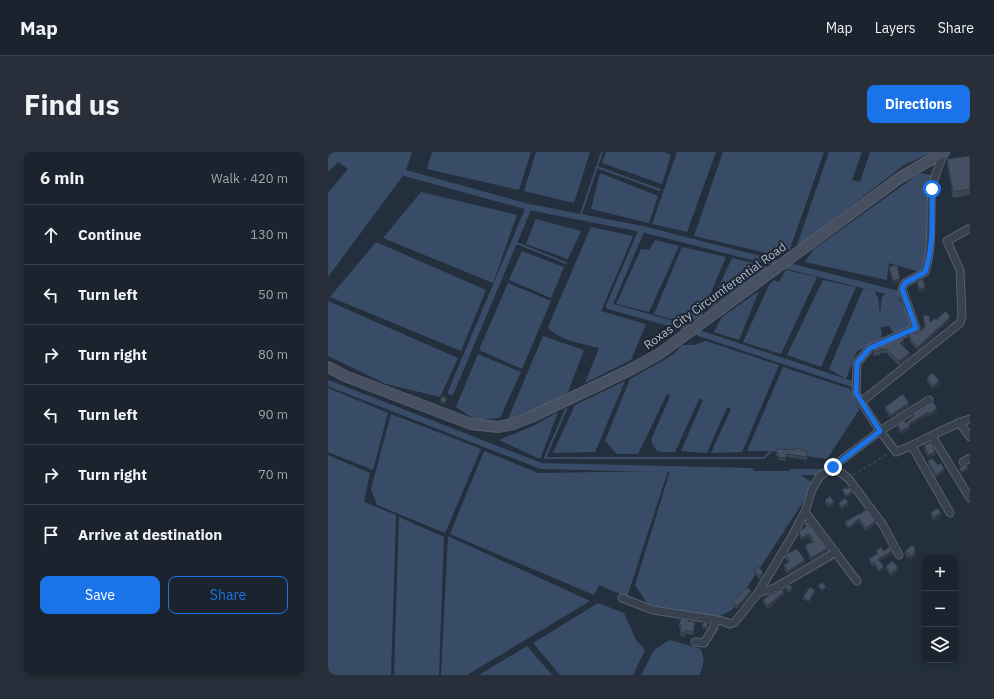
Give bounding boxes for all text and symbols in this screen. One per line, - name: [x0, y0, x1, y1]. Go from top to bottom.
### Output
- text: Map: [20, 16, 58, 40]
- text: Map: [826, 19, 853, 37]
- text: Layers: [875, 19, 916, 37]
- text: Share: [938, 19, 974, 37]
- button: Directions: [867, 85, 970, 123]
- text: Find us: [24, 86, 120, 123]
- text: 6 min: [40, 167, 84, 189]
- text: Walk · 420 m: [211, 170, 288, 187]
- route start: [923, 180, 941, 198]
- icon: ahead: [40, 224, 62, 246]
- text: Continue: [78, 225, 142, 244]
- text: 130 m: [250, 226, 288, 243]
- street label: Roxas City Circumferential Road: [641, 239, 789, 352]
- icon: left: [40, 284, 62, 306]
- text: Turn left: [78, 285, 138, 304]
- text: 50 m: [258, 286, 288, 303]
- icon: right: [40, 344, 62, 366]
- text: Turn right: [78, 345, 147, 364]
- text: 80 m: [258, 346, 288, 363]
- icon: left: [40, 404, 62, 426]
- text: Turn left: [78, 405, 138, 424]
- text: 90 m: [258, 406, 288, 423]
- route end: [824, 458, 842, 476]
- icon: right: [40, 464, 62, 486]
- text: Turn right: [78, 465, 147, 484]
- text: 70 m: [258, 466, 288, 483]
- icon: arrive: [40, 524, 62, 546]
- text: Arrive at destination: [78, 525, 222, 544]
- map controls: [922, 555, 958, 663]
- button: +: [922, 555, 958, 591]
- button: Save: [40, 576, 160, 614]
- button: Share: [168, 576, 288, 614]
- button: −: [922, 591, 958, 627]
- button: layers: [922, 627, 958, 663]

